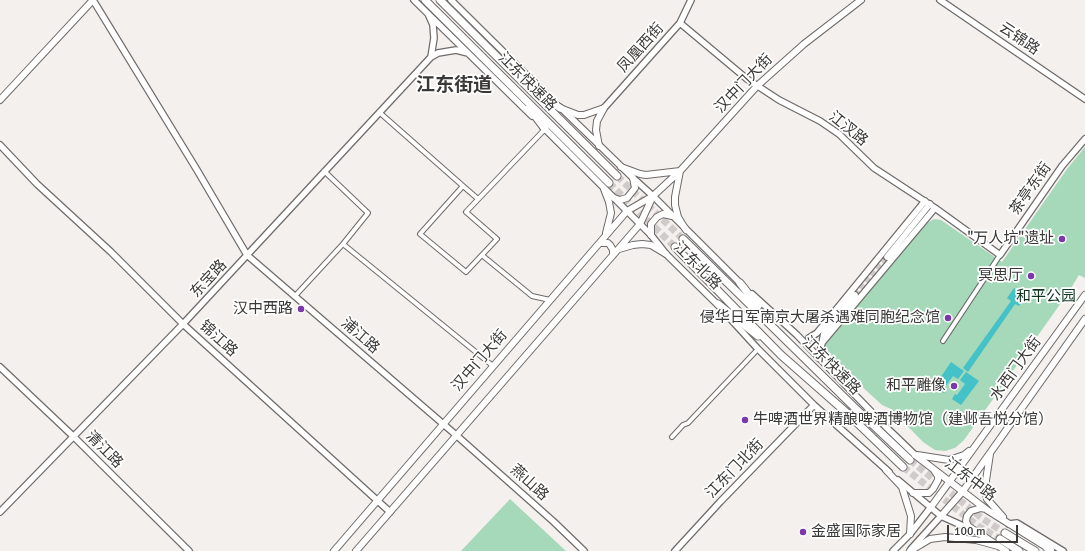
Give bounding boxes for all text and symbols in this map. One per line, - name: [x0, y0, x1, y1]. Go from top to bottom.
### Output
- street label: 云锦路: [995, 19, 1043, 59]
- street label: 凤凰西街: [614, 20, 668, 76]
- street label: 江东快速路: [494, 49, 560, 115]
- street label: 汉中门大街: [711, 51, 777, 117]
- district label: 江东街道: [416, 75, 492, 97]
- street label: 江汊路: [825, 108, 871, 150]
- street label: 茶亭东街: [1006, 159, 1056, 219]
- place label: "万人坑"遗址: [967, 230, 1054, 248]
- marker: "万人坑"遗址: [1057, 234, 1067, 244]
- street label: 江东北路: [669, 238, 725, 294]
- street label: 东宝路: [187, 256, 231, 302]
- place label: 冥思厅: [978, 267, 1023, 285]
- marker: 冥思厅: [1026, 271, 1036, 281]
- park label: 和平公园: [1016, 288, 1076, 306]
- place label: 汉中西路: [233, 300, 293, 318]
- marker: 汉中西路: [296, 304, 306, 314]
- place label: 侵华日军南京大屠杀遇难同胞纪念馆: [700, 309, 940, 327]
- marker: 侵华日军南京大屠杀遇难同胞纪念馆: [943, 313, 953, 323]
- street label: 浦江路: [337, 314, 383, 358]
- street label: 锦江路: [195, 317, 241, 361]
- street label: 汉中门大街: [449, 327, 511, 395]
- street label: 江东快速路: [798, 333, 864, 399]
- street label: 水西门大街: [987, 333, 1045, 405]
- place label: 和平雕像: [886, 377, 946, 395]
- marker: 和平雕像: [949, 381, 959, 391]
- place label: 牛啤酒世界精酿啤酒博物馆（建邺吾悦分馆）: [753, 411, 1053, 429]
- marker: 牛啤酒世界精酿啤酒博物馆（建邺吾悦分馆）: [740, 415, 750, 425]
- street label: 清江路: [82, 428, 126, 472]
- street label: 江东门北街: [702, 436, 768, 502]
- street label: 江东中路: [941, 455, 999, 505]
- street label: 燕山路: [506, 461, 552, 505]
- scale bar: [949, 517, 1020, 543]
- place label: 金盛国际家居: [811, 523, 901, 541]
- text: 100 m: [954, 524, 986, 539]
- marker: 金盛国际家居: [798, 527, 808, 537]

